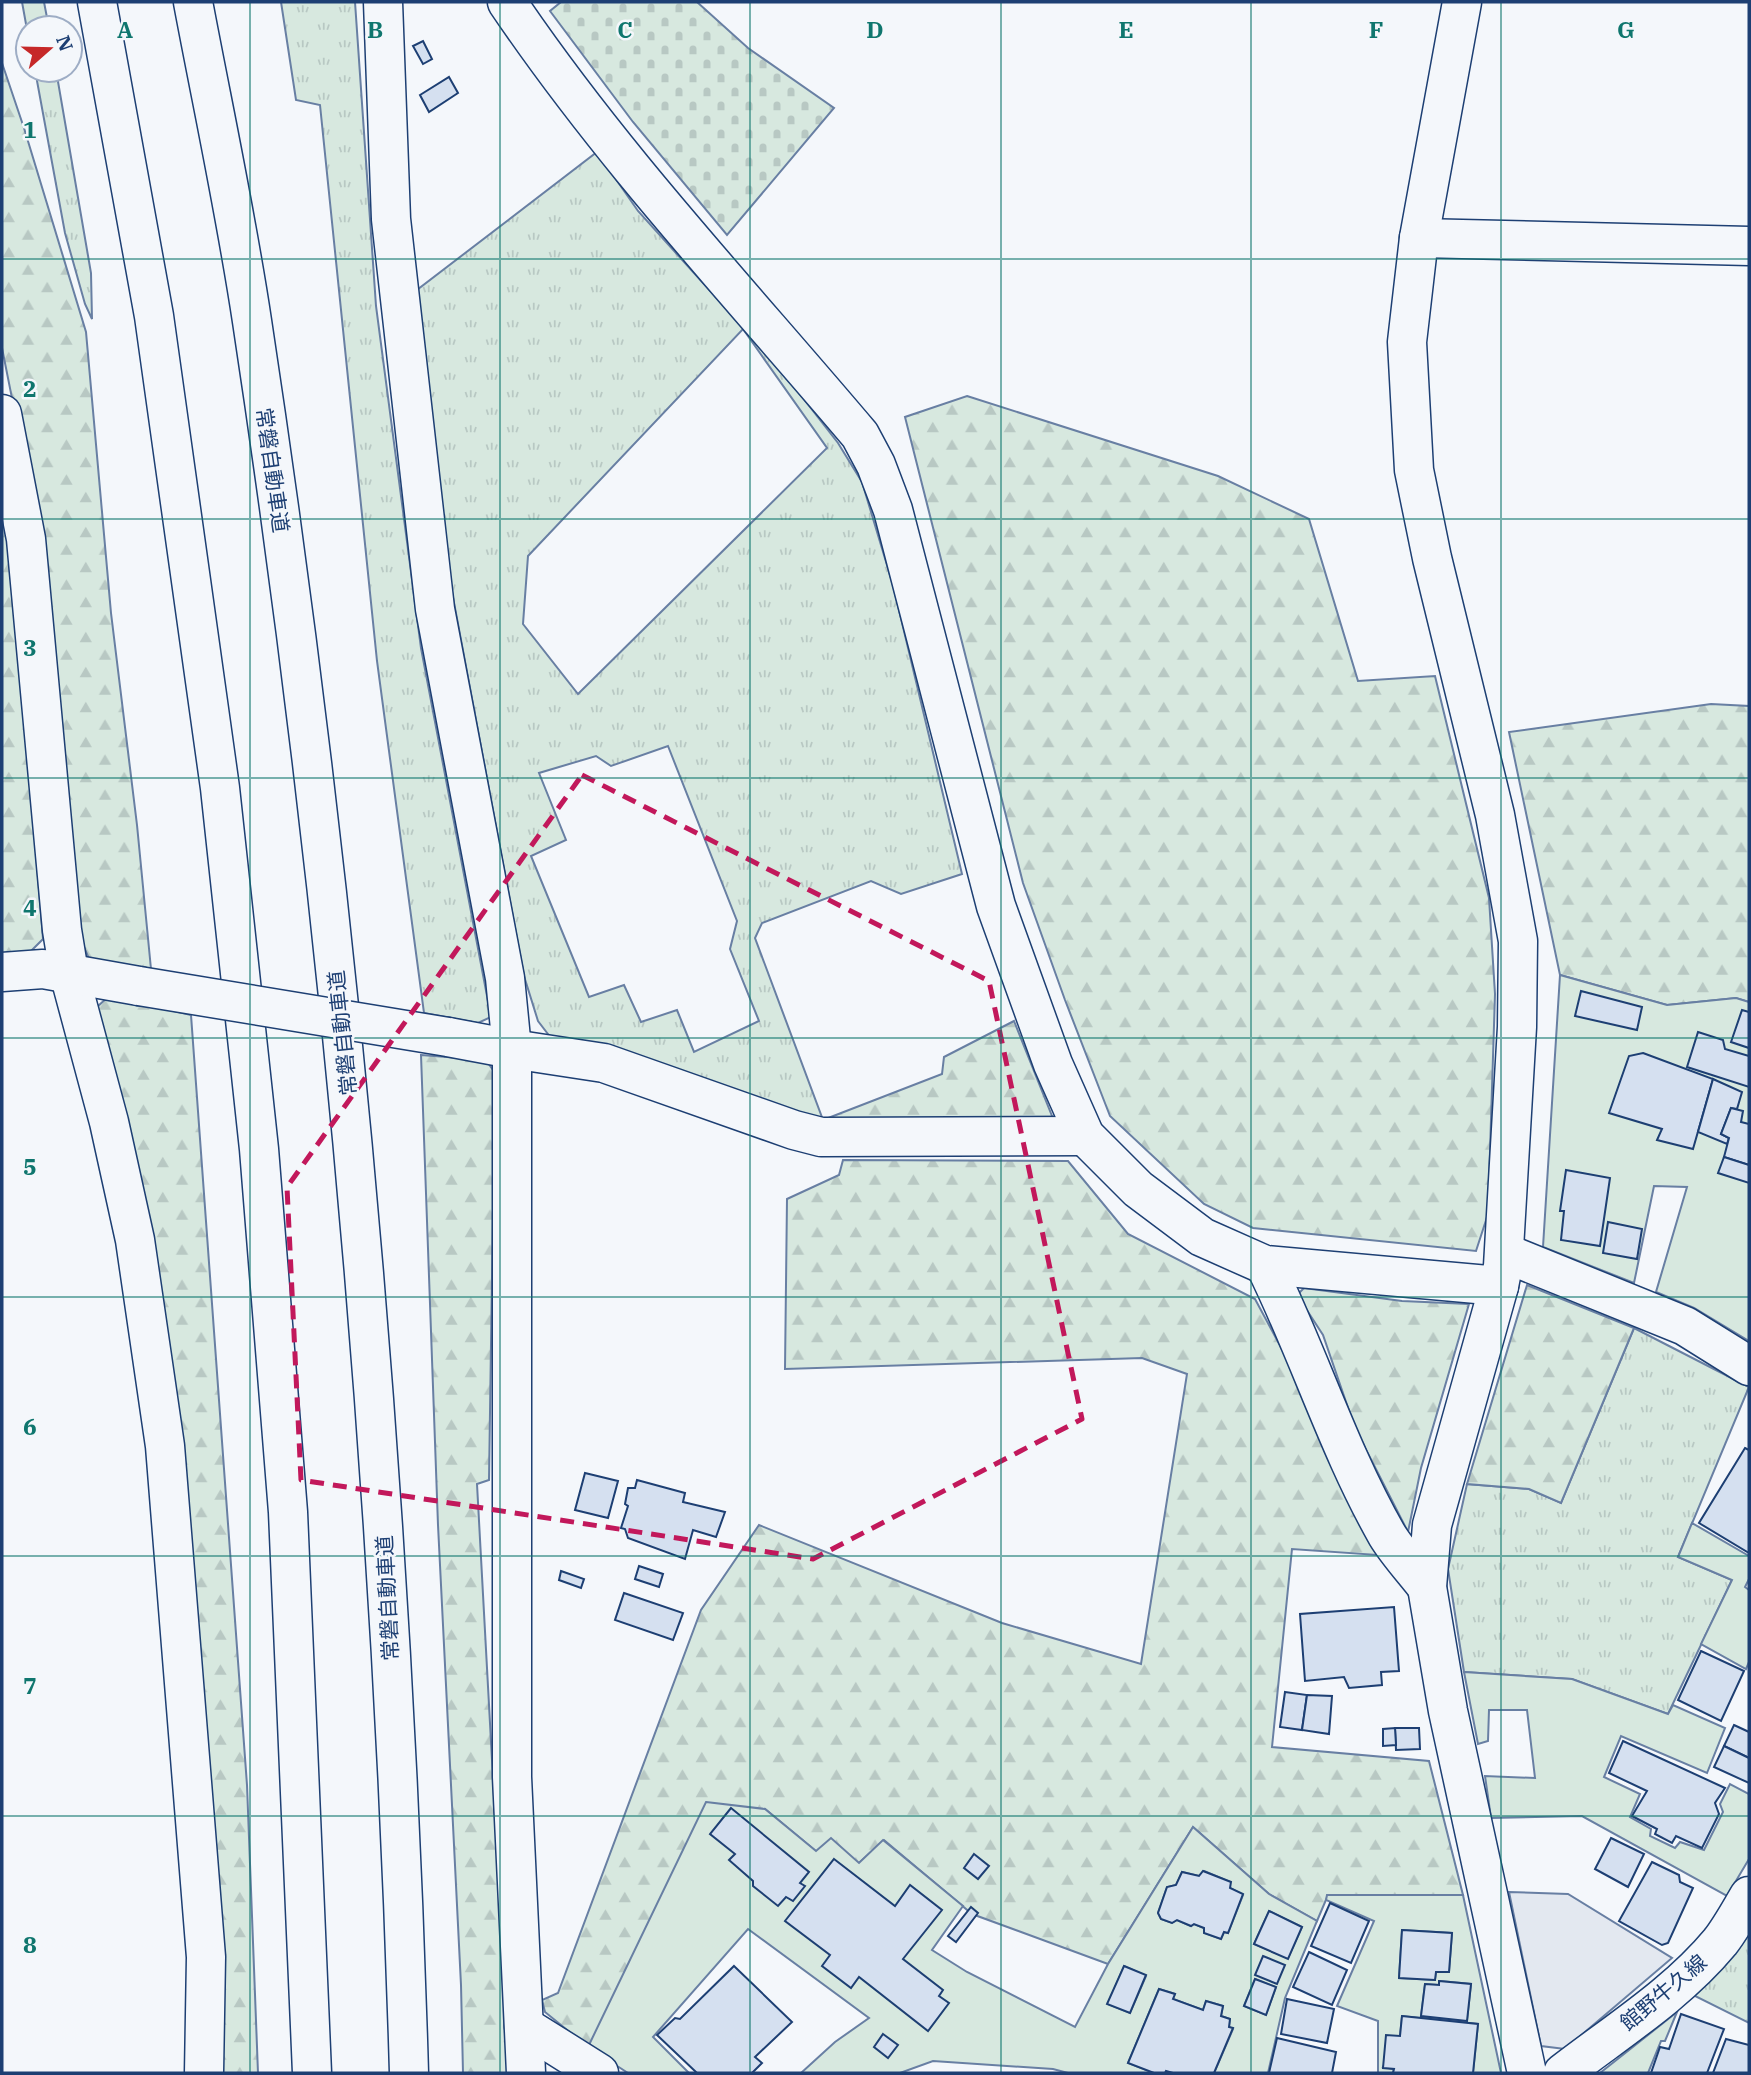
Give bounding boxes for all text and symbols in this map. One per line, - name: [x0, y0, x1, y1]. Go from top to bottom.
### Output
- north arrow: [14, 14, 84, 84]
- text: A: [117, 14, 133, 44]
- text: B: [367, 14, 383, 44]
- text: C: [617, 14, 633, 44]
- text: D: [866, 14, 884, 44]
- text: E: [1118, 14, 1134, 44]
- text: F: [1369, 14, 1383, 44]
- text: G: [1617, 14, 1635, 44]
- text: N: [51, 32, 79, 54]
- text: 1: [23, 114, 37, 144]
- text: 2: [23, 373, 37, 403]
- street label: 常磐自動車道: [250, 406, 296, 534]
- text: 3: [23, 632, 37, 662]
- text: 4: [23, 892, 37, 922]
- street label: 常磐自動車道: [321, 969, 363, 1097]
- text: 5: [23, 1151, 37, 1181]
- text: 6: [23, 1411, 37, 1441]
- street label: 常磐自動車道: [370, 1534, 404, 1662]
- text: 7: [23, 1670, 37, 1700]
- text: 8: [23, 1929, 37, 1959]
- street label: 館野牛久線: [1614, 1948, 1712, 2036]

